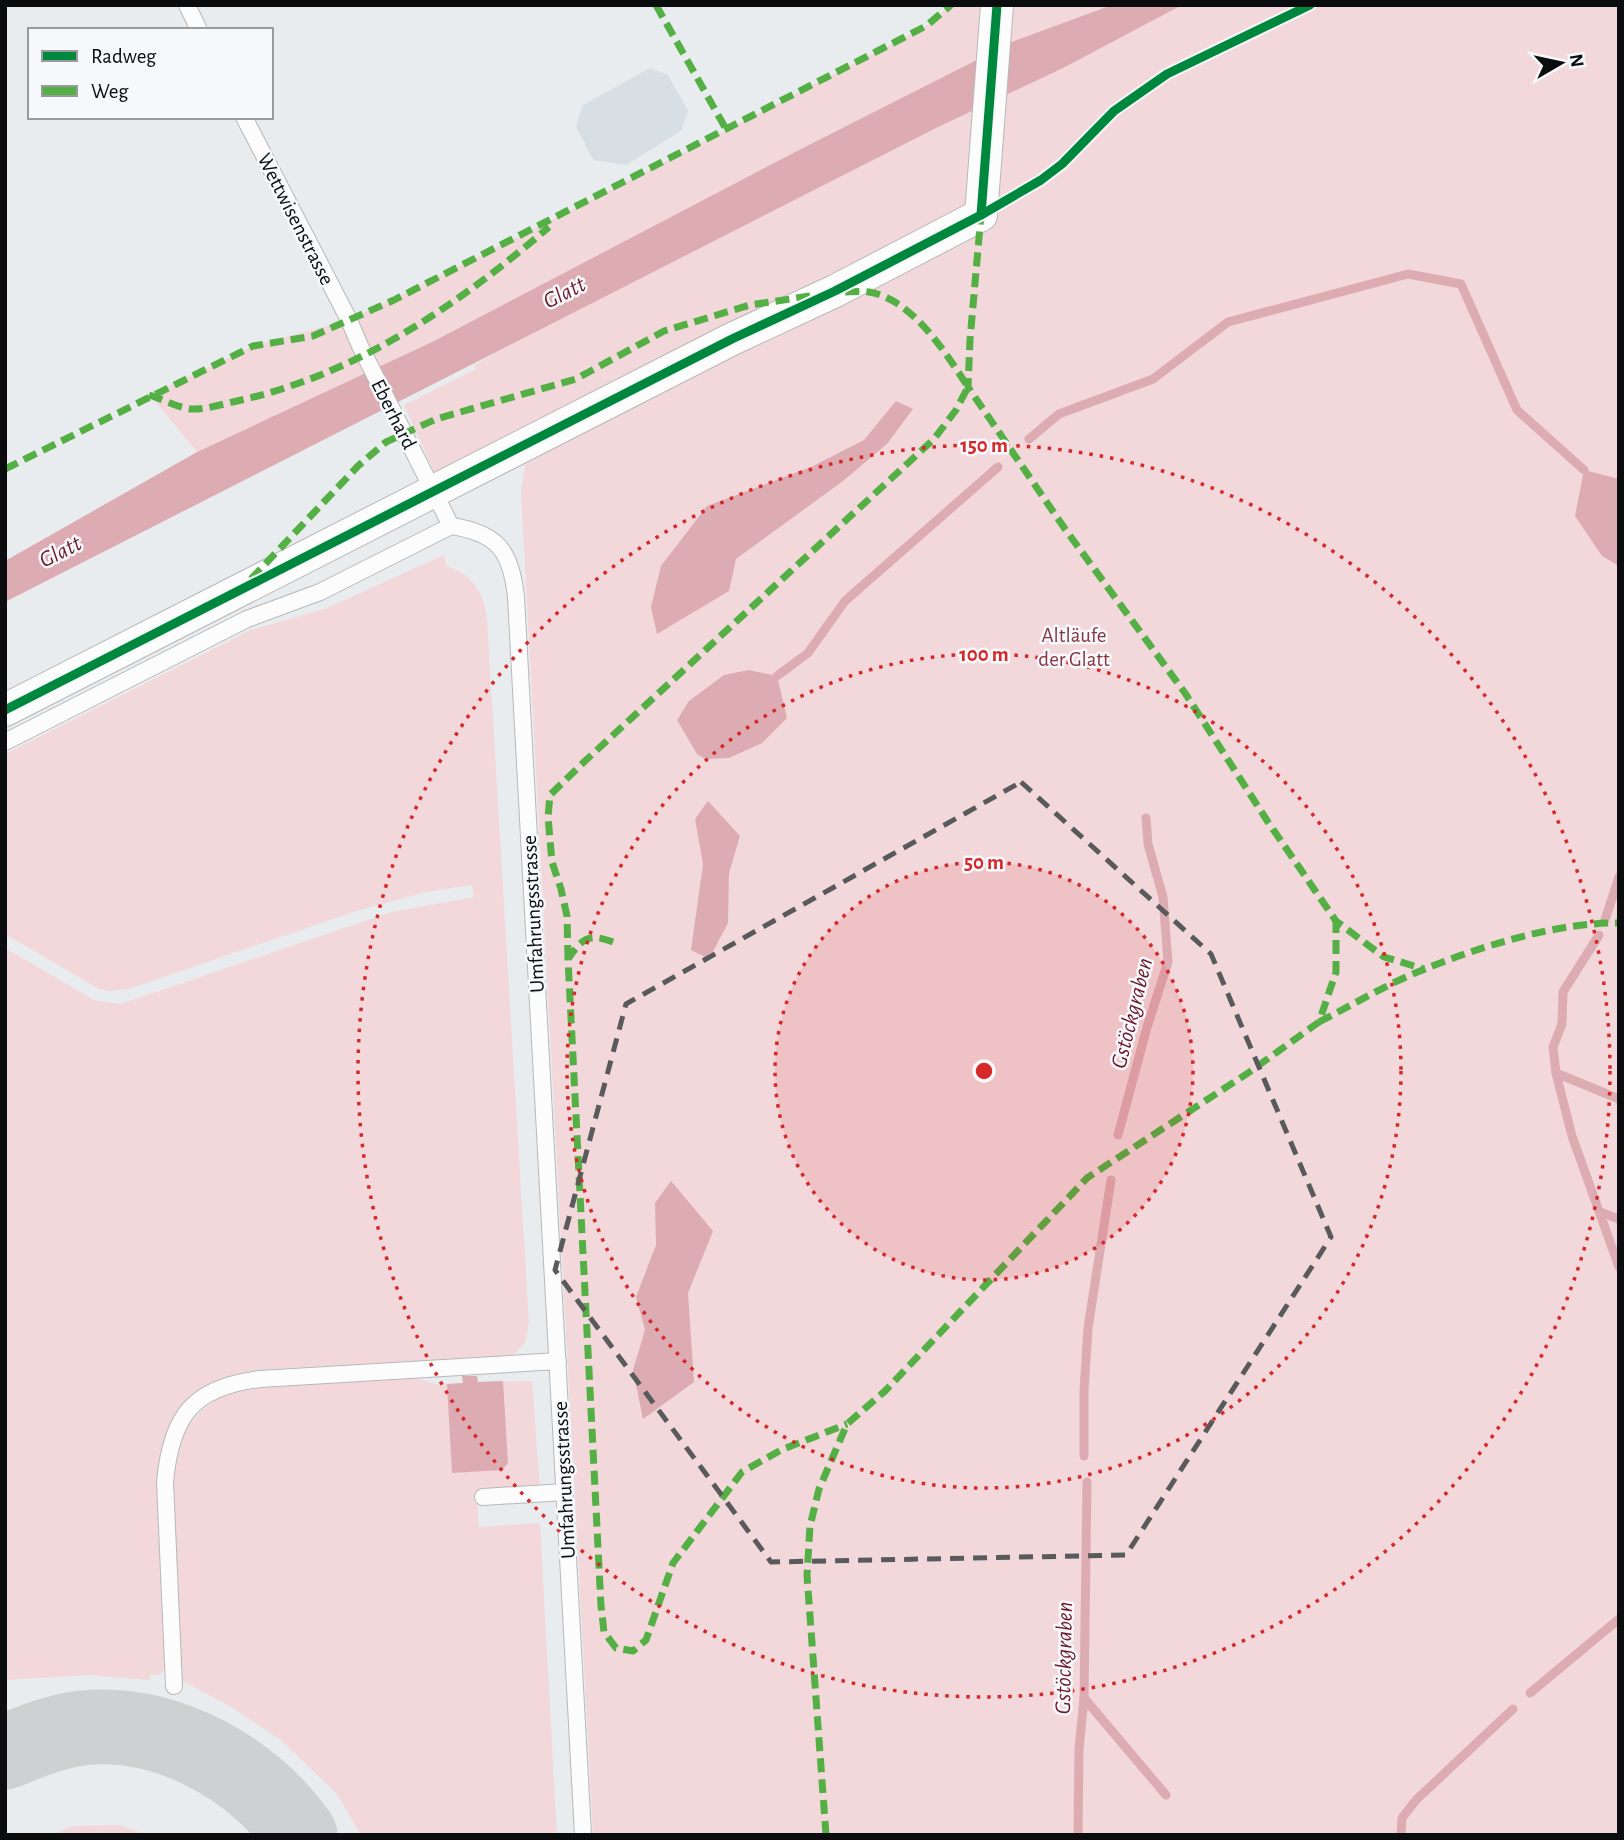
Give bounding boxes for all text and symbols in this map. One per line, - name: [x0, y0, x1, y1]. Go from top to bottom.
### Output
- legend: [28, 28, 273, 119]
- north arrow: [1526, 28, 1596, 98]
- text: Radweg: [91, 46, 157, 67]
- text: N: [1566, 53, 1587, 69]
- text: Weg: [91, 81, 129, 102]
- street label: Wettwisenstrasse: [253, 150, 338, 288]
- water label: Glatt: [540, 273, 590, 314]
- street label: Eberhard: [367, 376, 420, 453]
- text: 150 m: [960, 435, 1008, 456]
- water label: Glatt: [36, 532, 86, 573]
- park label: Altläufe der Glatt: [1038, 625, 1110, 670]
- text: 100 m: [959, 644, 1009, 665]
- street label: Umfahrungsstrasse: [519, 835, 548, 993]
- text: 50 m: [964, 852, 1004, 873]
- water label: Gstöckgraben: [1108, 956, 1157, 1071]
- centre of rings: [972, 1059, 996, 1083]
- street label: Umfahrungsstrasse: [550, 1401, 579, 1559]
- water label: Gstöckgraben: [1052, 1601, 1077, 1715]

